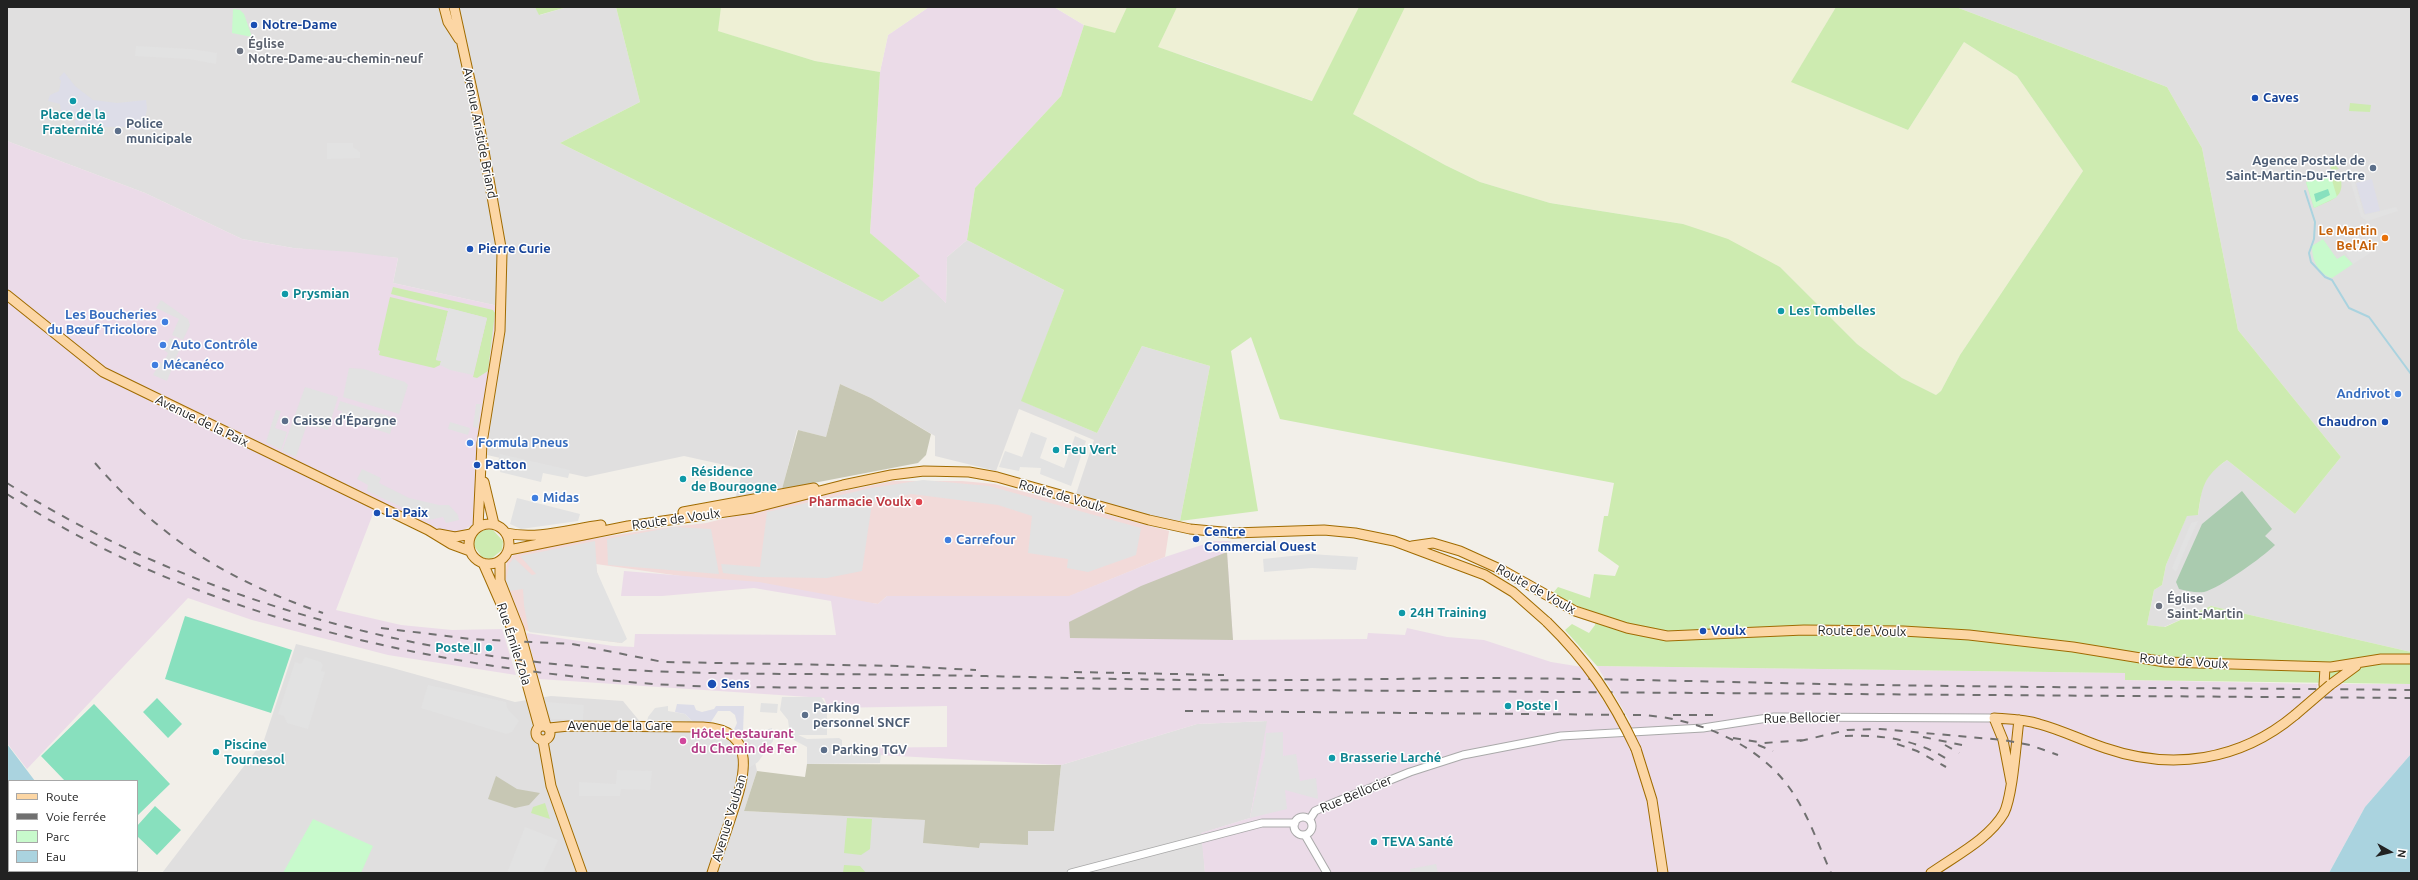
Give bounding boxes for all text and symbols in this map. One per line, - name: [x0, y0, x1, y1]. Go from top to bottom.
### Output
- place label: Notre-Dame: [262, 17, 337, 33]
- marker: Notre-Dame: [249, 20, 259, 30]
- place label: Église Notre-Dame-au-chemin-neuf: [248, 36, 423, 67]
- marker: Église Notre-Dame-au-chemin-neuf: [235, 46, 245, 56]
- street label: Avenue Aristide Briand: [460, 66, 500, 200]
- place label: Caves: [2263, 90, 2299, 106]
- marker: Caves: [2250, 93, 2260, 103]
- marker: Place de la Fraternité: [68, 96, 78, 106]
- place label: Place de la Fraternité: [40, 107, 106, 138]
- place label: Police municipale: [126, 116, 192, 147]
- marker: Police municipale: [113, 126, 123, 136]
- place label: Agence Postale de Saint-Martin-Du-Tertre: [2226, 153, 2365, 184]
- marker: Agence Postale de Saint-Martin-Du-Tertre: [2368, 163, 2378, 173]
- place label: Le Martin Bel'Air: [2318, 223, 2377, 254]
- marker: Le Martin Bel'Air: [2380, 233, 2390, 243]
- place label: Pierre Curie: [478, 241, 551, 257]
- marker: Pierre Curie: [465, 244, 475, 254]
- place label: Prysmian: [293, 286, 349, 302]
- marker: Prysmian: [280, 289, 290, 299]
- place label: Les Tombelles: [1789, 303, 1876, 319]
- marker: Les Tombelles: [1776, 306, 1786, 316]
- place label: Les Boucheries du Bœuf Tricolore: [47, 307, 157, 338]
- marker: Les Boucheries du Bœuf Tricolore: [160, 317, 170, 327]
- place label: Auto Contrôle: [171, 337, 258, 353]
- marker: Auto Contrôle: [158, 340, 168, 350]
- place label: Mécanéco: [163, 357, 224, 373]
- marker: Mécanéco: [150, 360, 160, 370]
- place label: Andrivot: [2336, 386, 2390, 402]
- marker: Andrivot: [2393, 389, 2403, 399]
- street label: Avenue de la Paix: [153, 392, 251, 450]
- place label: Caisse d'Épargne: [293, 413, 396, 429]
- place label: Chaudron: [2318, 414, 2377, 430]
- marker: Caisse d'Épargne: [280, 416, 290, 426]
- marker: Chaudron: [2380, 417, 2390, 427]
- place label: Formula Pneus: [478, 435, 568, 451]
- marker: Formula Pneus: [465, 438, 475, 448]
- place label: Feu Vert: [1064, 442, 1116, 458]
- marker: Feu Vert: [1051, 445, 1061, 455]
- place label: Patton: [485, 457, 526, 473]
- marker: Patton: [472, 460, 482, 470]
- place label: Résidence de Bourgogne: [691, 464, 777, 495]
- marker: Résidence de Bourgogne: [678, 474, 688, 484]
- street label: Route de Voulx: [1017, 476, 1107, 516]
- place label: Midas: [543, 490, 579, 506]
- marker: Midas: [530, 493, 540, 503]
- place label: Pharmacie Voulx: [809, 494, 911, 510]
- marker: Pharmacie Voulx: [914, 497, 924, 507]
- place label: La Paix: [385, 505, 428, 521]
- street label: Route de Voulx: [631, 505, 721, 533]
- marker: La Paix: [372, 508, 382, 518]
- place label: Centre Commercial Ouest: [1204, 524, 1316, 555]
- place label: Carrefour: [956, 532, 1016, 548]
- marker: Centre Commercial Ouest: [1191, 534, 1201, 544]
- marker: Carrefour: [943, 535, 953, 545]
- street label: Route de Voulx: [1493, 561, 1579, 617]
- place label: Église Saint-Martin: [2167, 591, 2243, 622]
- street label: Rue Émile Zola: [493, 601, 535, 687]
- marker: Église Saint-Martin: [2154, 601, 2164, 611]
- place label: 24H Training: [1410, 605, 1487, 621]
- marker: 24H Training: [1397, 608, 1407, 618]
- street label: Route de Voulx: [1817, 622, 1907, 640]
- place label: Voulx: [1711, 623, 1746, 639]
- marker: Voulx: [1698, 626, 1708, 636]
- place label: Poste II: [435, 640, 481, 656]
- marker: Poste II: [484, 643, 494, 653]
- street label: Route de Voulx: [2139, 650, 2229, 672]
- place label: Sens: [721, 676, 750, 692]
- marker: Sens: [706, 678, 718, 690]
- place label: Poste I: [1516, 698, 1558, 714]
- place label: Parking personnel SNCF: [813, 700, 910, 731]
- marker: Poste I: [1503, 701, 1513, 711]
- marker: Parking personnel SNCF: [800, 710, 810, 720]
- street label: Rue Bellocier: [1763, 710, 1841, 726]
- street label: Avenue de la Gare: [567, 718, 673, 734]
- place label: Hôtel-restaurant du Chemin de Fer: [691, 726, 797, 757]
- marker: Hôtel-restaurant du Chemin de Fer: [678, 736, 688, 746]
- place label: Piscine Tournesol: [224, 737, 285, 768]
- place label: Parking TGV: [832, 742, 907, 758]
- marker: Parking TGV: [819, 745, 829, 755]
- marker: Piscine Tournesol: [211, 747, 221, 757]
- place label: Brasserie Larché: [1340, 750, 1441, 766]
- marker: Brasserie Larché: [1327, 753, 1337, 763]
- street label: Avenue Vauban: [708, 772, 750, 864]
- street label: Rue Bellocier: [1318, 772, 1394, 816]
- legend: [8, 780, 138, 872]
- text: Route: [46, 790, 79, 803]
- text: Voie ferrée: [46, 810, 106, 823]
- text: Parc: [46, 830, 69, 843]
- north arrow: [2370, 832, 2410, 872]
- place label: TEVA Santé: [1382, 834, 1453, 850]
- marker: TEVA Santé: [1369, 837, 1379, 847]
- text: N: [2395, 849, 2408, 859]
- text: Eau: [46, 850, 66, 863]

